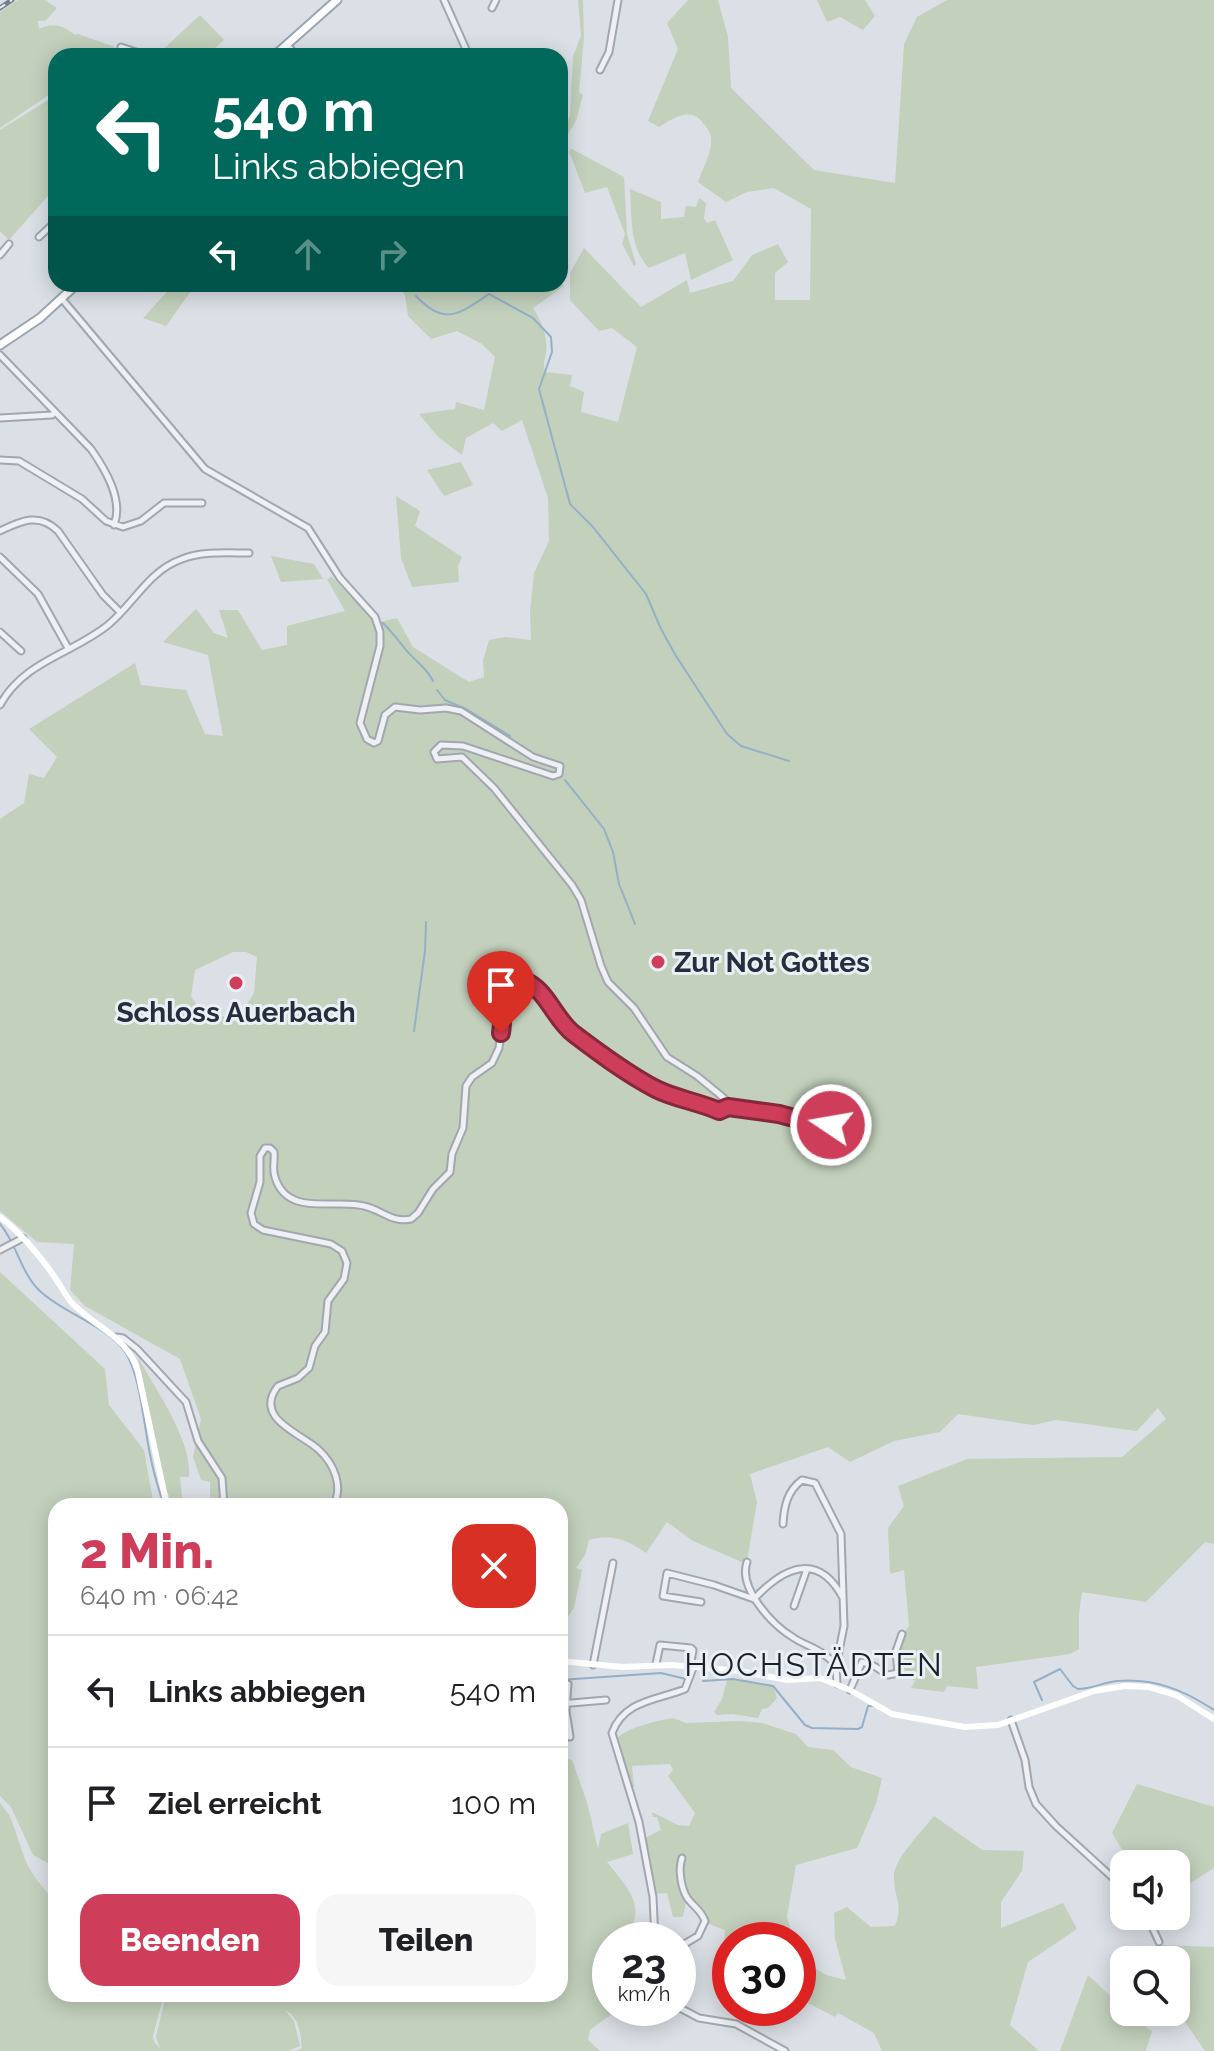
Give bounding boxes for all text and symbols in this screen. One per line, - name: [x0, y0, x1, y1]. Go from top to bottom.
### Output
- text: 540 m: [212, 78, 375, 144]
- icon: left: [80, 80, 184, 184]
- text: Links abbiegen: [212, 145, 465, 187]
- icon: left: [202, 232, 246, 276]
- icon: ahead: [286, 232, 330, 276]
- icon: right: [370, 232, 414, 276]
- place label: Zur Not Gottes: [674, 946, 870, 979]
- pin: [467, 951, 535, 1033]
- marker: Zur Not Gottes: [649, 953, 667, 971]
- icon: arrive: [479, 963, 523, 1007]
- marker: Schloss Auerbach: [227, 974, 245, 992]
- place label: Schloss Auerbach: [116, 996, 356, 1029]
- position arrow: [789, 1083, 873, 1167]
- text: 2 Min.: [80, 1523, 214, 1579]
- button: close: [452, 1524, 536, 1608]
- text: 640 m · 06:42: [80, 1581, 239, 1611]
- district label: HOCHSTÄDTEN: [684, 1646, 944, 1683]
- icon: left: [80, 1669, 124, 1713]
- text: Links abbiegen: [148, 1674, 366, 1709]
- text: 540 m: [450, 1674, 536, 1709]
- icon: arrive: [80, 1781, 124, 1825]
- text: Ziel erreicht: [148, 1786, 321, 1821]
- text: 100 m: [451, 1786, 536, 1821]
- map controls: [1110, 1850, 1190, 2026]
- button: sound: [1110, 1850, 1190, 1930]
- button: Beenden: [80, 1894, 300, 1986]
- button: Teilen: [316, 1894, 536, 1986]
- speed limit sign: 30: [712, 1922, 816, 2026]
- text: 23: [622, 1940, 666, 1987]
- button: search: [1110, 1946, 1190, 2026]
- text: km/h: [618, 1982, 670, 2006]

